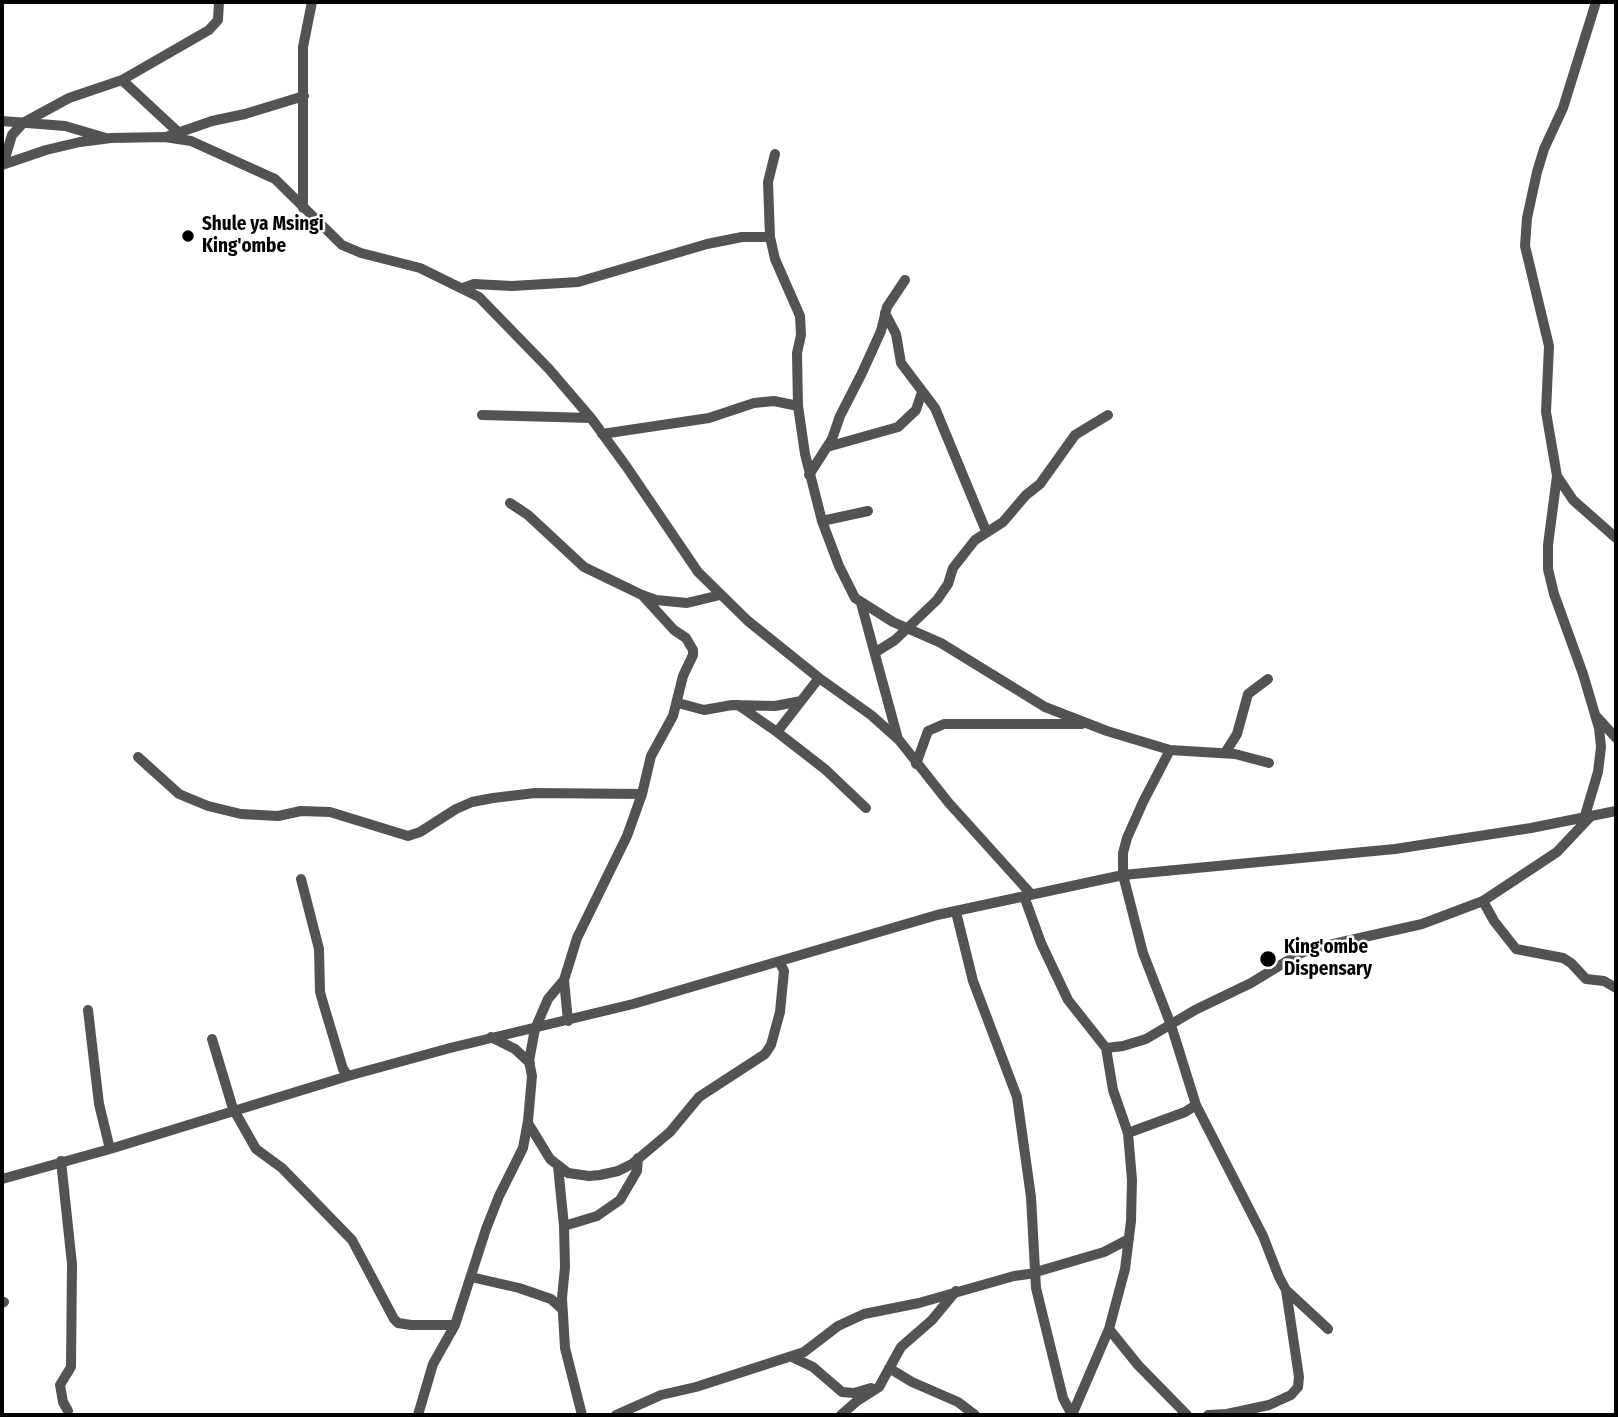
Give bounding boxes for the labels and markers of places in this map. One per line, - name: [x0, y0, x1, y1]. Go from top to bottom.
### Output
- place label: Shule ya Msingi King'ombe: [202, 214, 324, 258]
- marker: Shule ya Msingi King'ombe: [180, 228, 196, 244]
- place label: King'ombe Dispensary: [1284, 937, 1372, 981]
- marker: King'ombe Dispensary: [1258, 949, 1278, 969]

